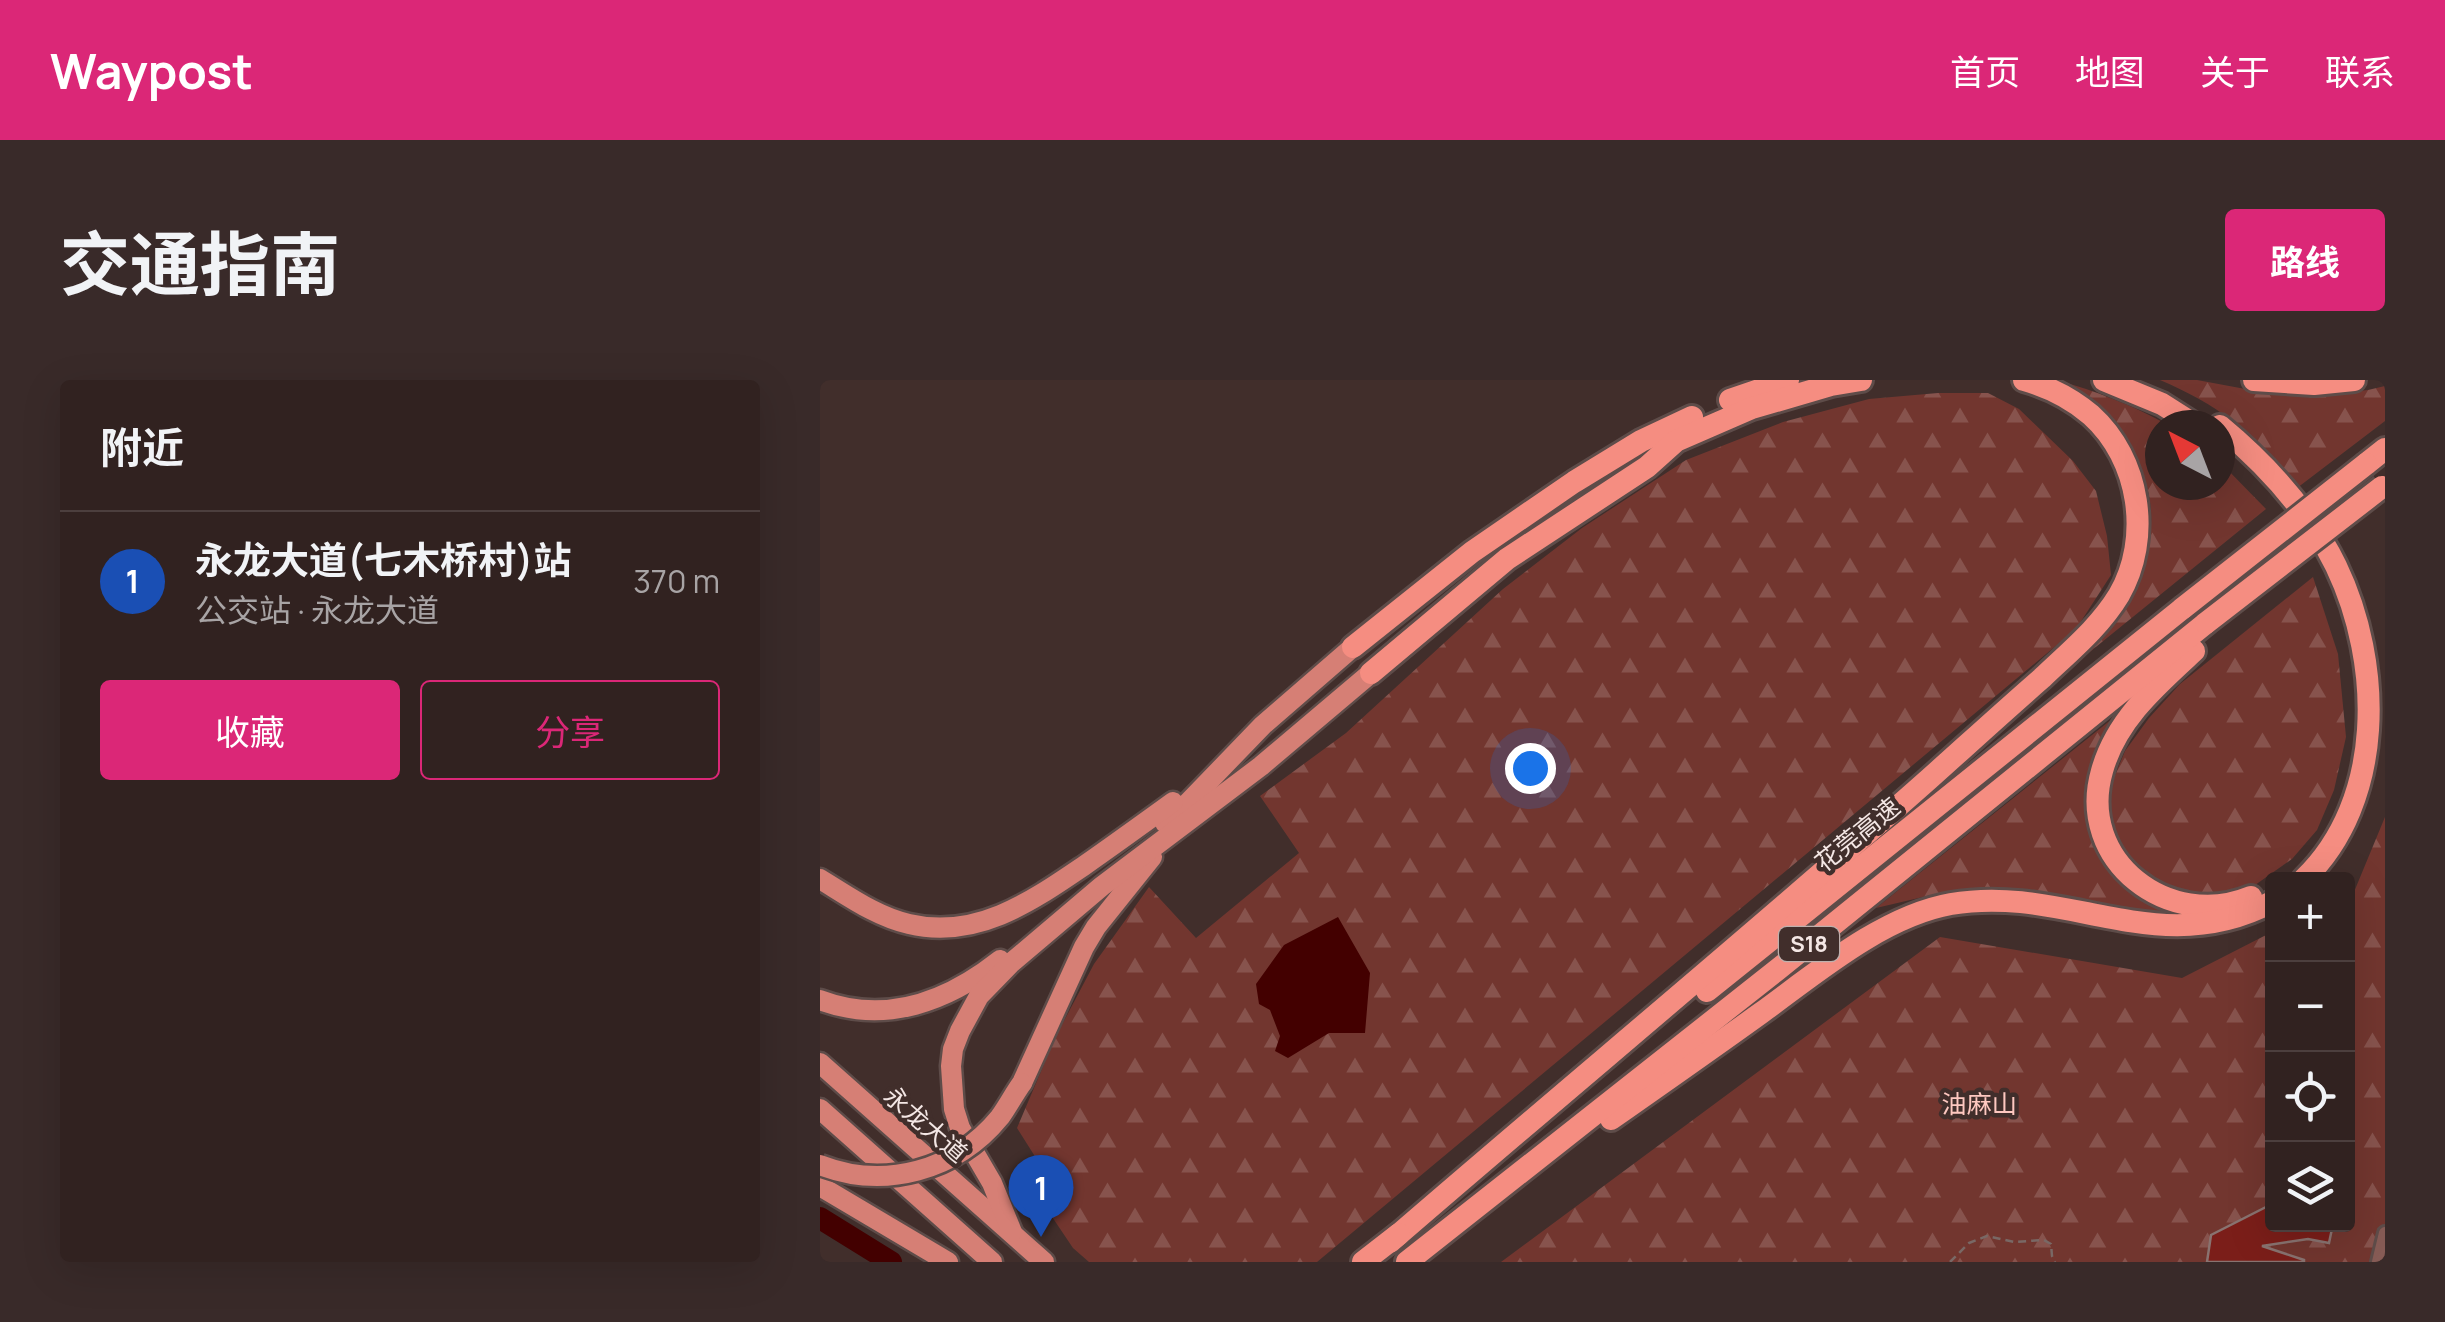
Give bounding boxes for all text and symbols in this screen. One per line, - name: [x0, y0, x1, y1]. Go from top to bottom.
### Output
- text: Waypost: [50, 38, 253, 103]
- text: 首页: [1950, 48, 2020, 96]
- text: 地图: [2075, 48, 2145, 96]
- text: 关于: [2200, 48, 2270, 96]
- text: 联系: [2325, 48, 2395, 96]
- button: 路线: [2225, 209, 2385, 311]
- text: 交通指南: [60, 215, 340, 311]
- north arrow: [2145, 410, 2235, 500]
- text: 附近: [100, 418, 184, 476]
- text: 永龙大道(七木桥村)站: [195, 533, 571, 585]
- text: 1: [125, 559, 140, 603]
- text: 370 m: [633, 559, 720, 603]
- text: 公交站 · 永龙大道: [195, 588, 439, 632]
- button: 收藏: [100, 680, 400, 780]
- button: 分享: [420, 680, 720, 780]
- your location: [1505, 743, 1556, 794]
- street label: 花莞高速: [1807, 789, 1907, 879]
- map controls: [2265, 872, 2355, 1232]
- button: +: [2265, 872, 2355, 962]
- road number: S18: [1779, 927, 1839, 961]
- button: −: [2265, 962, 2355, 1052]
- button: locate: [2265, 1052, 2355, 1142]
- street label: 永龙大道: [877, 1078, 975, 1170]
- park label: 油麻山: [1941, 1086, 2017, 1121]
- button: layers: [2265, 1142, 2355, 1232]
- pin: 1: [1008, 1154, 1074, 1237]

